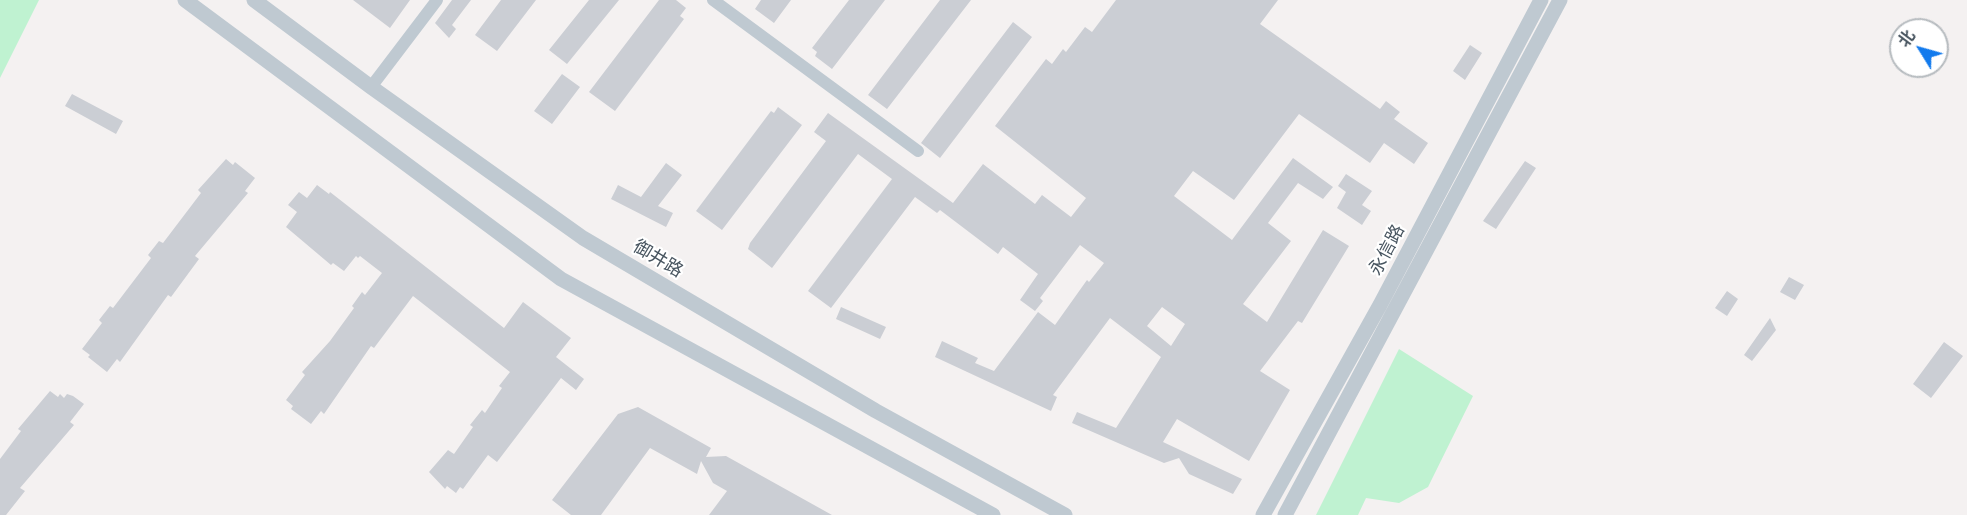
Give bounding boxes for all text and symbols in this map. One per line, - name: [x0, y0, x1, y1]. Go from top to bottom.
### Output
- north arrow: [1889, 18, 1949, 78]
- text: 北: [1893, 26, 1919, 51]
- street label: 永信路: [1365, 221, 1409, 279]
- street label: 御井路: [629, 236, 687, 282]

